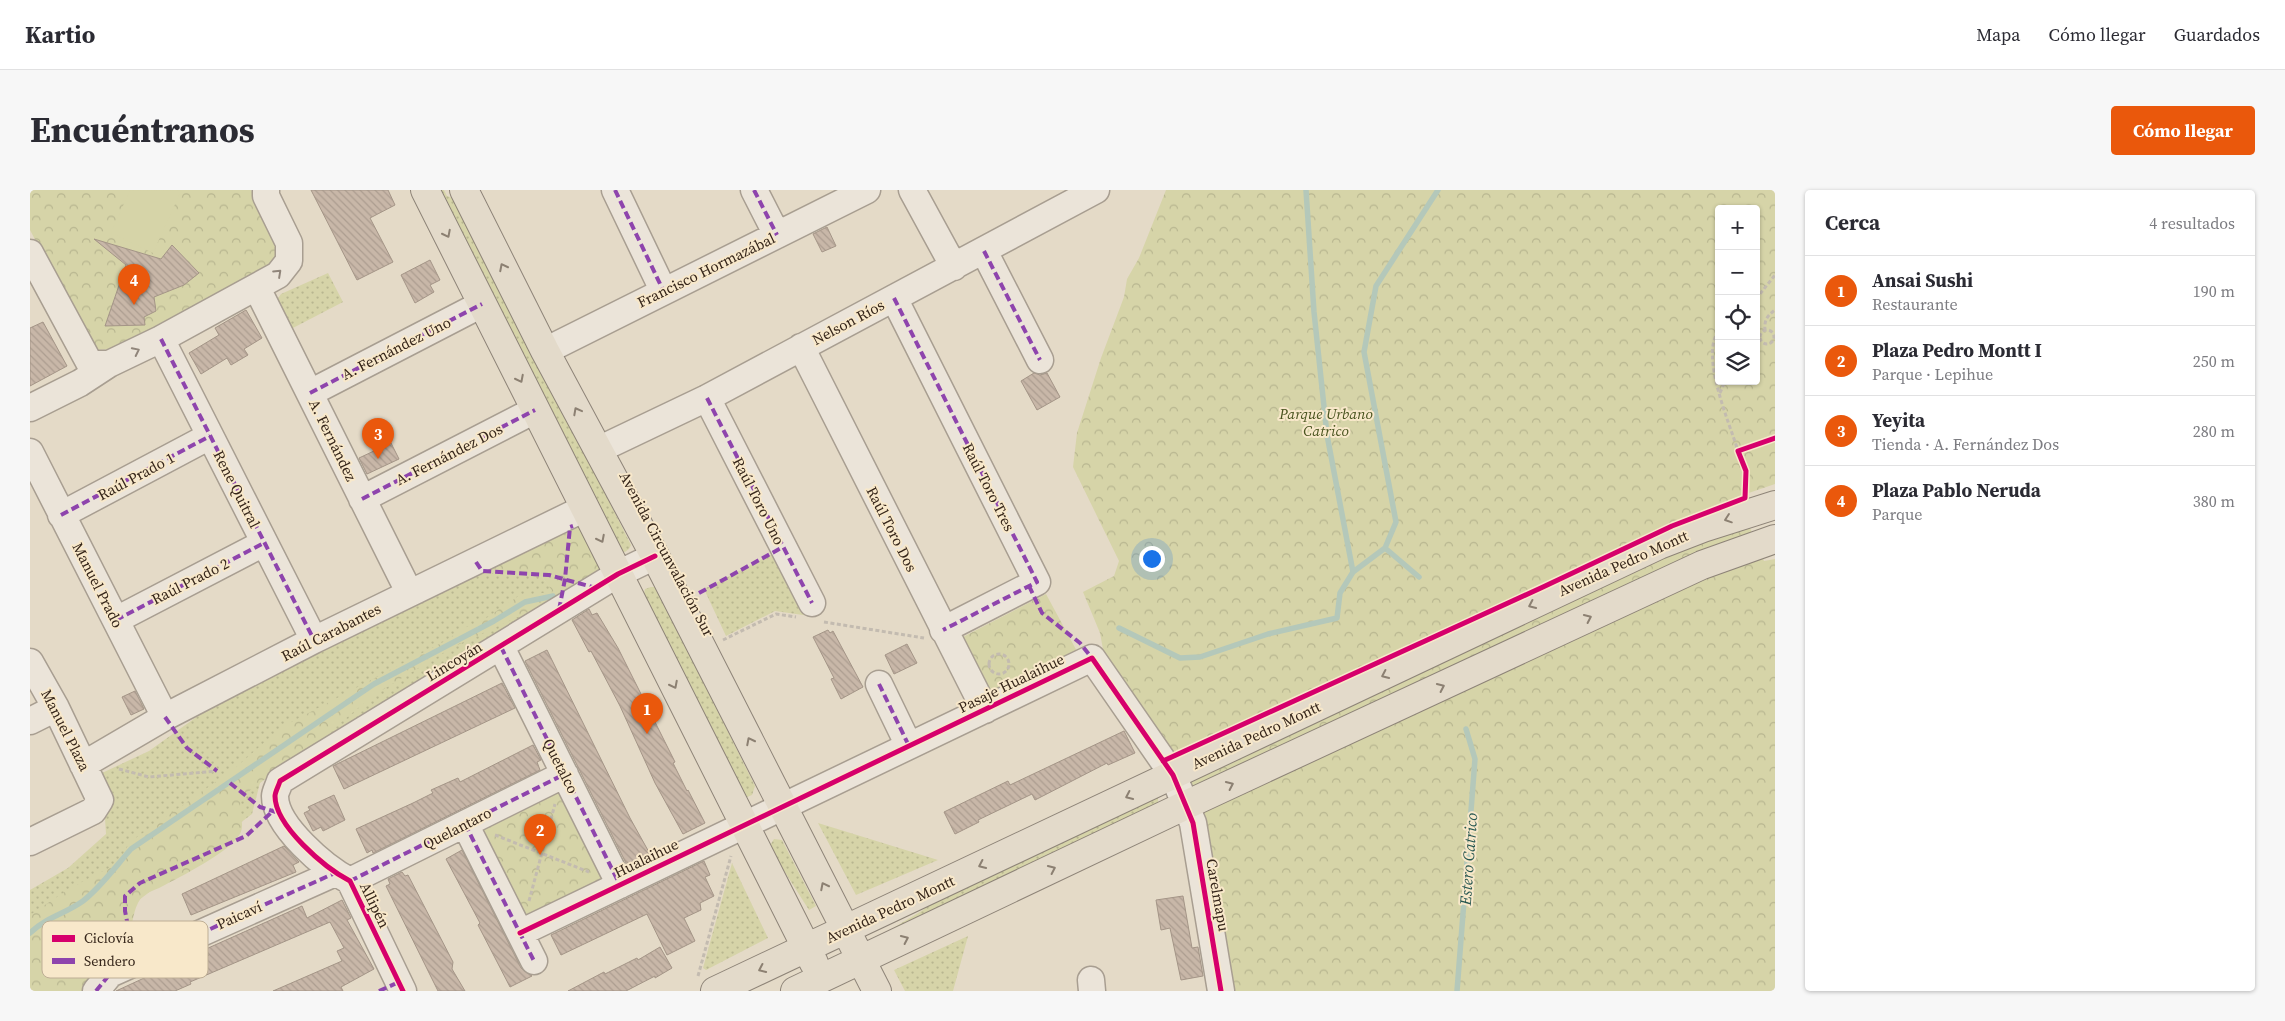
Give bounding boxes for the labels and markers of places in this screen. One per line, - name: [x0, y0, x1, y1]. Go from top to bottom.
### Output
- pin: 4: [118, 264, 150, 305]
- pin: 3: [362, 418, 394, 459]
- pin: 1: [631, 693, 663, 734]
- pin: 2: [524, 814, 556, 855]

